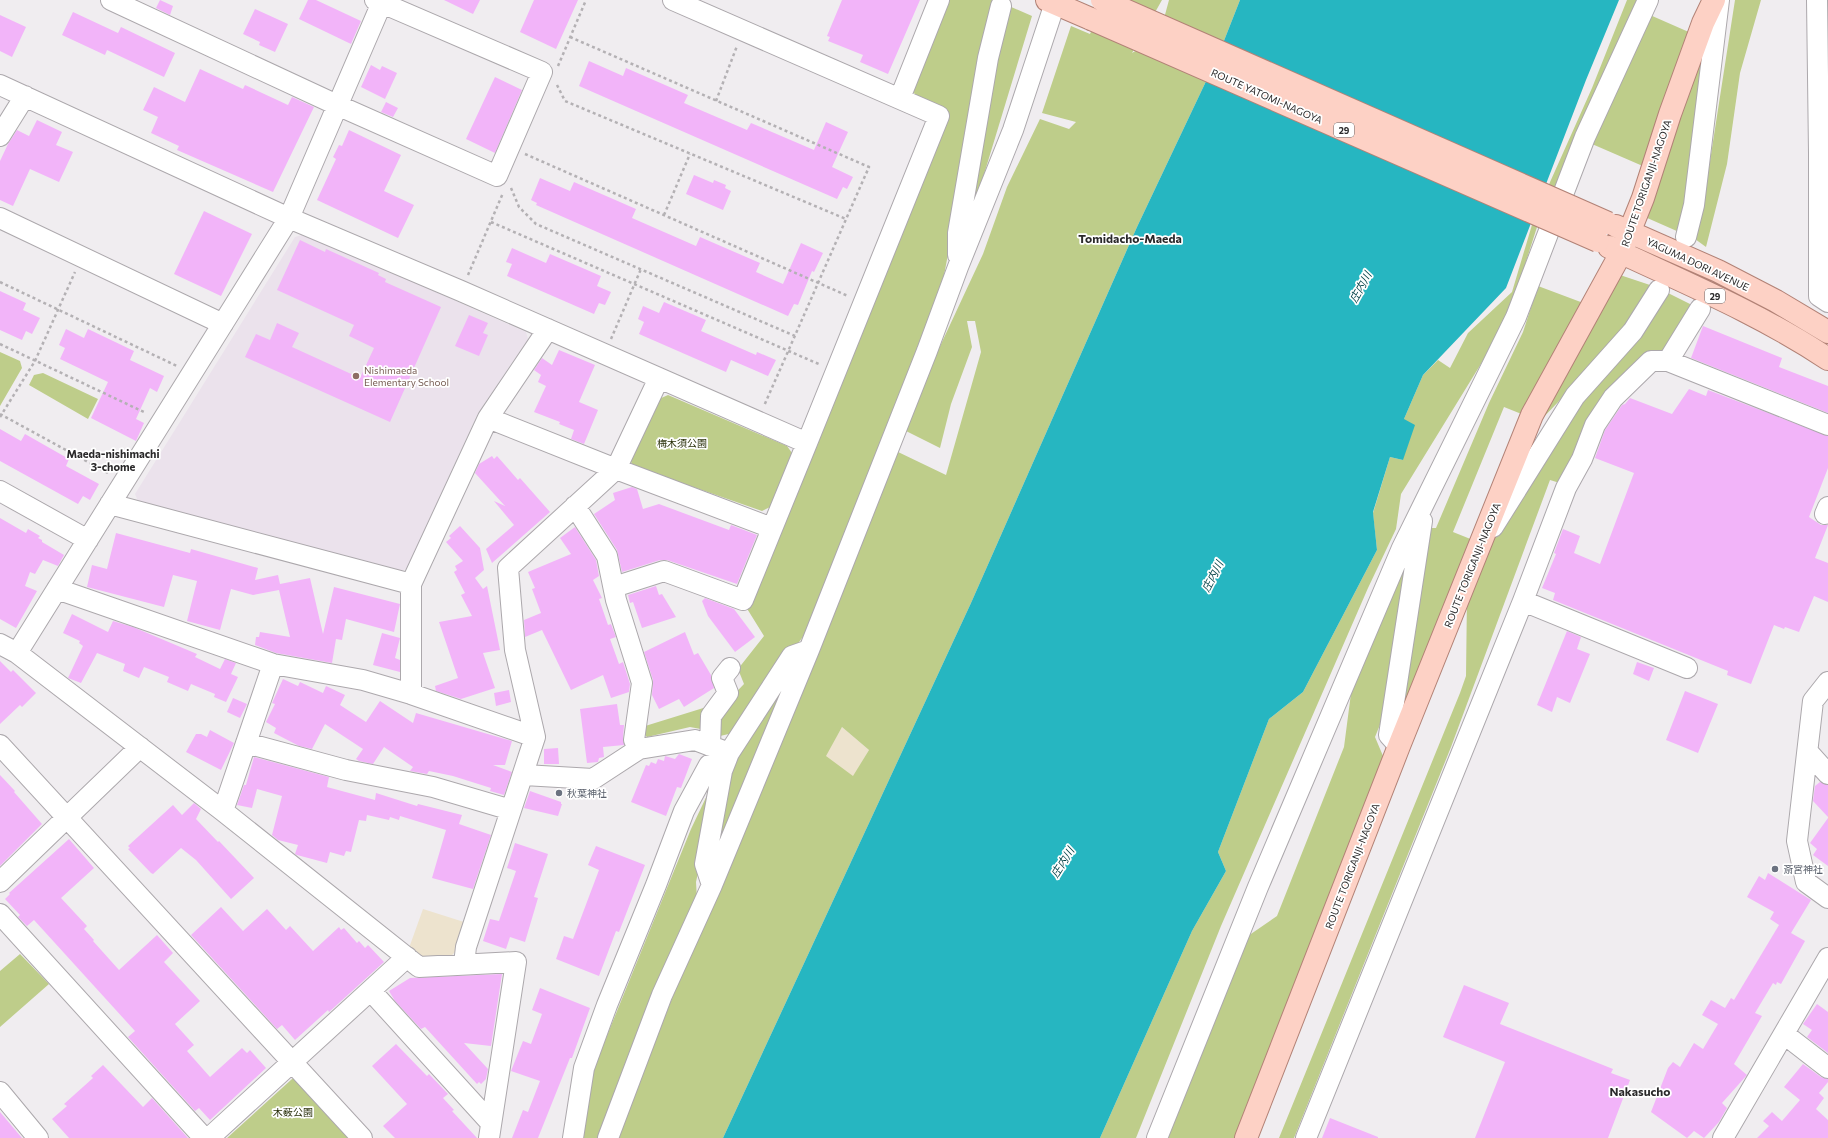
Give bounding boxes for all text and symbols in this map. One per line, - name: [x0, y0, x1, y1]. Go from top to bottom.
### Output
- street label: ROUTE YATOMI-NAGOYA: [1210, 66, 1325, 126]
- street label: ROUTE TORIGANJI-NAGOYA: [1619, 118, 1673, 248]
- road number: 29: [1334, 123, 1354, 137]
- district label: Tomidacho-Maeda: [1078, 231, 1182, 245]
- street label: YAGUMA DORI AVENUE: [1645, 235, 1751, 293]
- water label: 庄内川: [1346, 269, 1374, 305]
- road number: 29: [1705, 289, 1725, 303]
- place label: Nishimaeda Elementary School: [364, 364, 449, 388]
- marker: Nishimaeda Elementary School: [351, 371, 361, 381]
- park label: 梅木須公園: [657, 437, 707, 449]
- district label: Maeda-nishimachi 3-chome: [66, 447, 160, 473]
- street label: ROUTE TORIGANJI-NAGOYA: [1441, 501, 1503, 629]
- water label: 庄内川: [1199, 557, 1226, 594]
- place label: 秋葉神社: [567, 787, 607, 799]
- marker: 秋葉神社: [554, 788, 564, 798]
- street label: ROUTE TORIGANJI-NAGOYA: [1322, 801, 1382, 930]
- water label: 庄内川: [1048, 844, 1077, 879]
- place label: 斎宮神社: [1783, 863, 1823, 875]
- marker: 斎宮神社: [1770, 864, 1780, 874]
- district label: Nakasucho: [1610, 1084, 1670, 1098]
- park label: 木薮公園: [273, 1106, 313, 1118]

